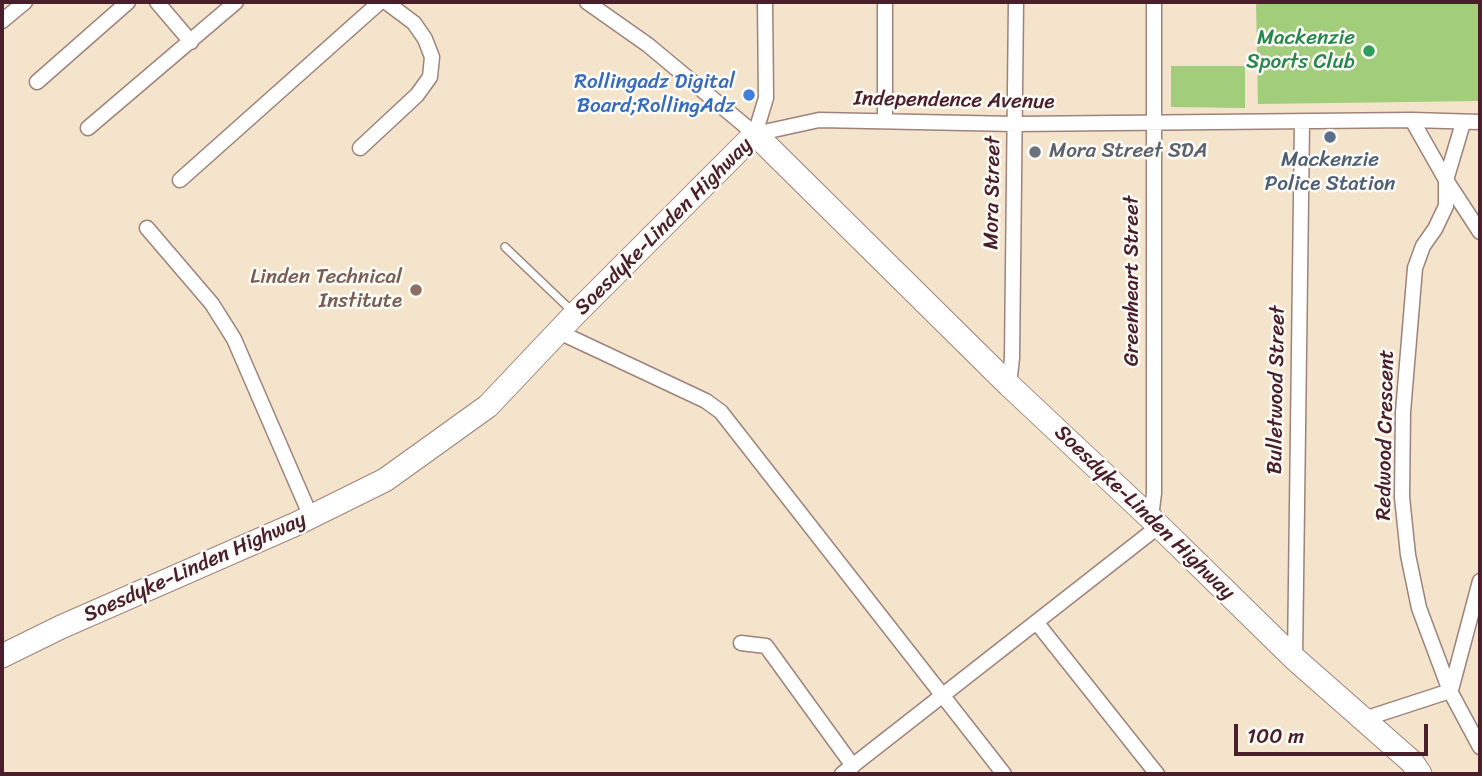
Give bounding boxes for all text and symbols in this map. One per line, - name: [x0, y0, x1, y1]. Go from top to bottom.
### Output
- place label: Mackenzie Sports Club: [1246, 26, 1355, 76]
- marker: Mackenzie Sports Club: [1361, 43, 1377, 59]
- place label: Rollingadz Digital Board;RollingAdz: [574, 70, 735, 120]
- marker: Rollingadz Digital Board;RollingAdz: [741, 87, 757, 103]
- street label: Independence Avenue: [853, 87, 1055, 115]
- marker: Mackenzie Police Station: [1322, 129, 1338, 145]
- street label: Soesdyke-Linden Highway: [570, 133, 758, 321]
- street label: Mora Street: [979, 136, 1007, 250]
- place label: Mora Street SDA: [1049, 139, 1207, 165]
- marker: Mora Street SDA: [1027, 144, 1043, 160]
- place label: Mackenzie Police Station: [1265, 148, 1395, 198]
- street label: Greenheart Street: [1120, 196, 1146, 366]
- place label: Linden Technical Institute: [250, 265, 402, 315]
- marker: Linden Technical Institute: [408, 282, 424, 298]
- street label: Bulletwood Street: [1263, 305, 1291, 475]
- street label: Redwood Crescent: [1372, 349, 1400, 521]
- street label: Soesdyke-Linden Highway: [1049, 420, 1239, 606]
- street label: Soesdyke-Linden Highway: [80, 508, 310, 628]
- scale bar: [1237, 710, 1431, 754]
- text: 100 m: [1247, 717, 1304, 755]

